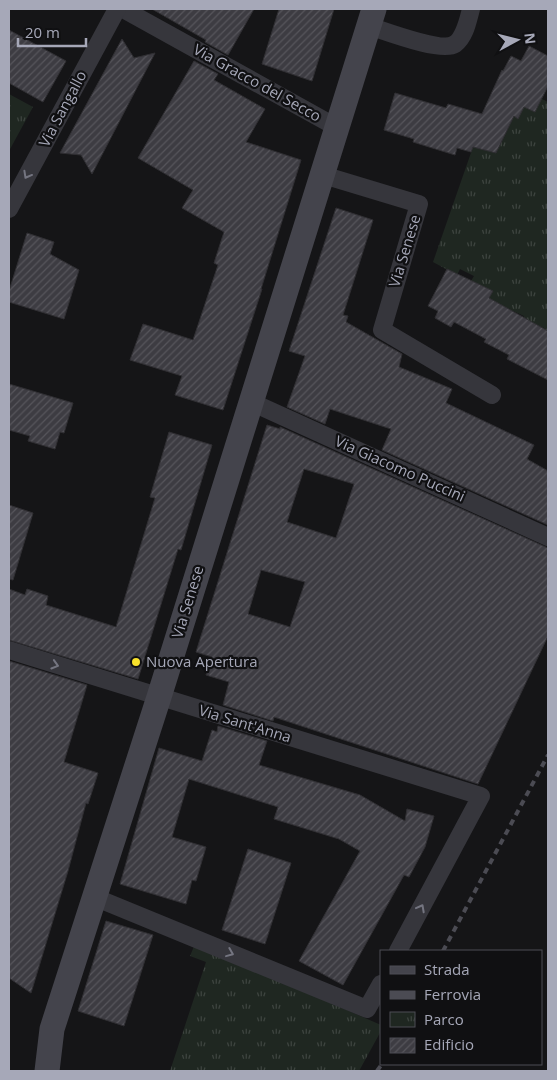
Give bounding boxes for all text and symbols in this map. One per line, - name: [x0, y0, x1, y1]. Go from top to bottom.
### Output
- scale bar: [18, 15, 85, 47]
- north arrow: [492, 15, 542, 65]
- text: 20 m: [25, 22, 60, 42]
- text: N: [520, 32, 541, 45]
- street label: Via Gracco del Secco: [190, 39, 325, 126]
- street label: Via Sangallo: [34, 67, 91, 150]
- one-way arrow: [23, 170, 33, 179]
- street label: Via Senese: [384, 212, 425, 289]
- street label: Via Giacomo Puccini: [332, 430, 469, 506]
- street label: Via Senese: [167, 563, 208, 640]
- place label: Nuova Apertura: [146, 651, 257, 671]
- marker: Nuova Apertura: [130, 656, 142, 668]
- one-way arrow: [51, 659, 59, 669]
- street label: Via Sant'Anna: [197, 700, 294, 747]
- one-way arrow: [415, 905, 425, 914]
- one-way arrow: [225, 947, 234, 957]
- legend: [380, 950, 542, 1065]
- text: Strada: [424, 959, 470, 979]
- text: Ferrovia: [424, 984, 481, 1004]
- text: Parco: [424, 1009, 464, 1029]
- text: Edificio: [424, 1034, 474, 1054]

